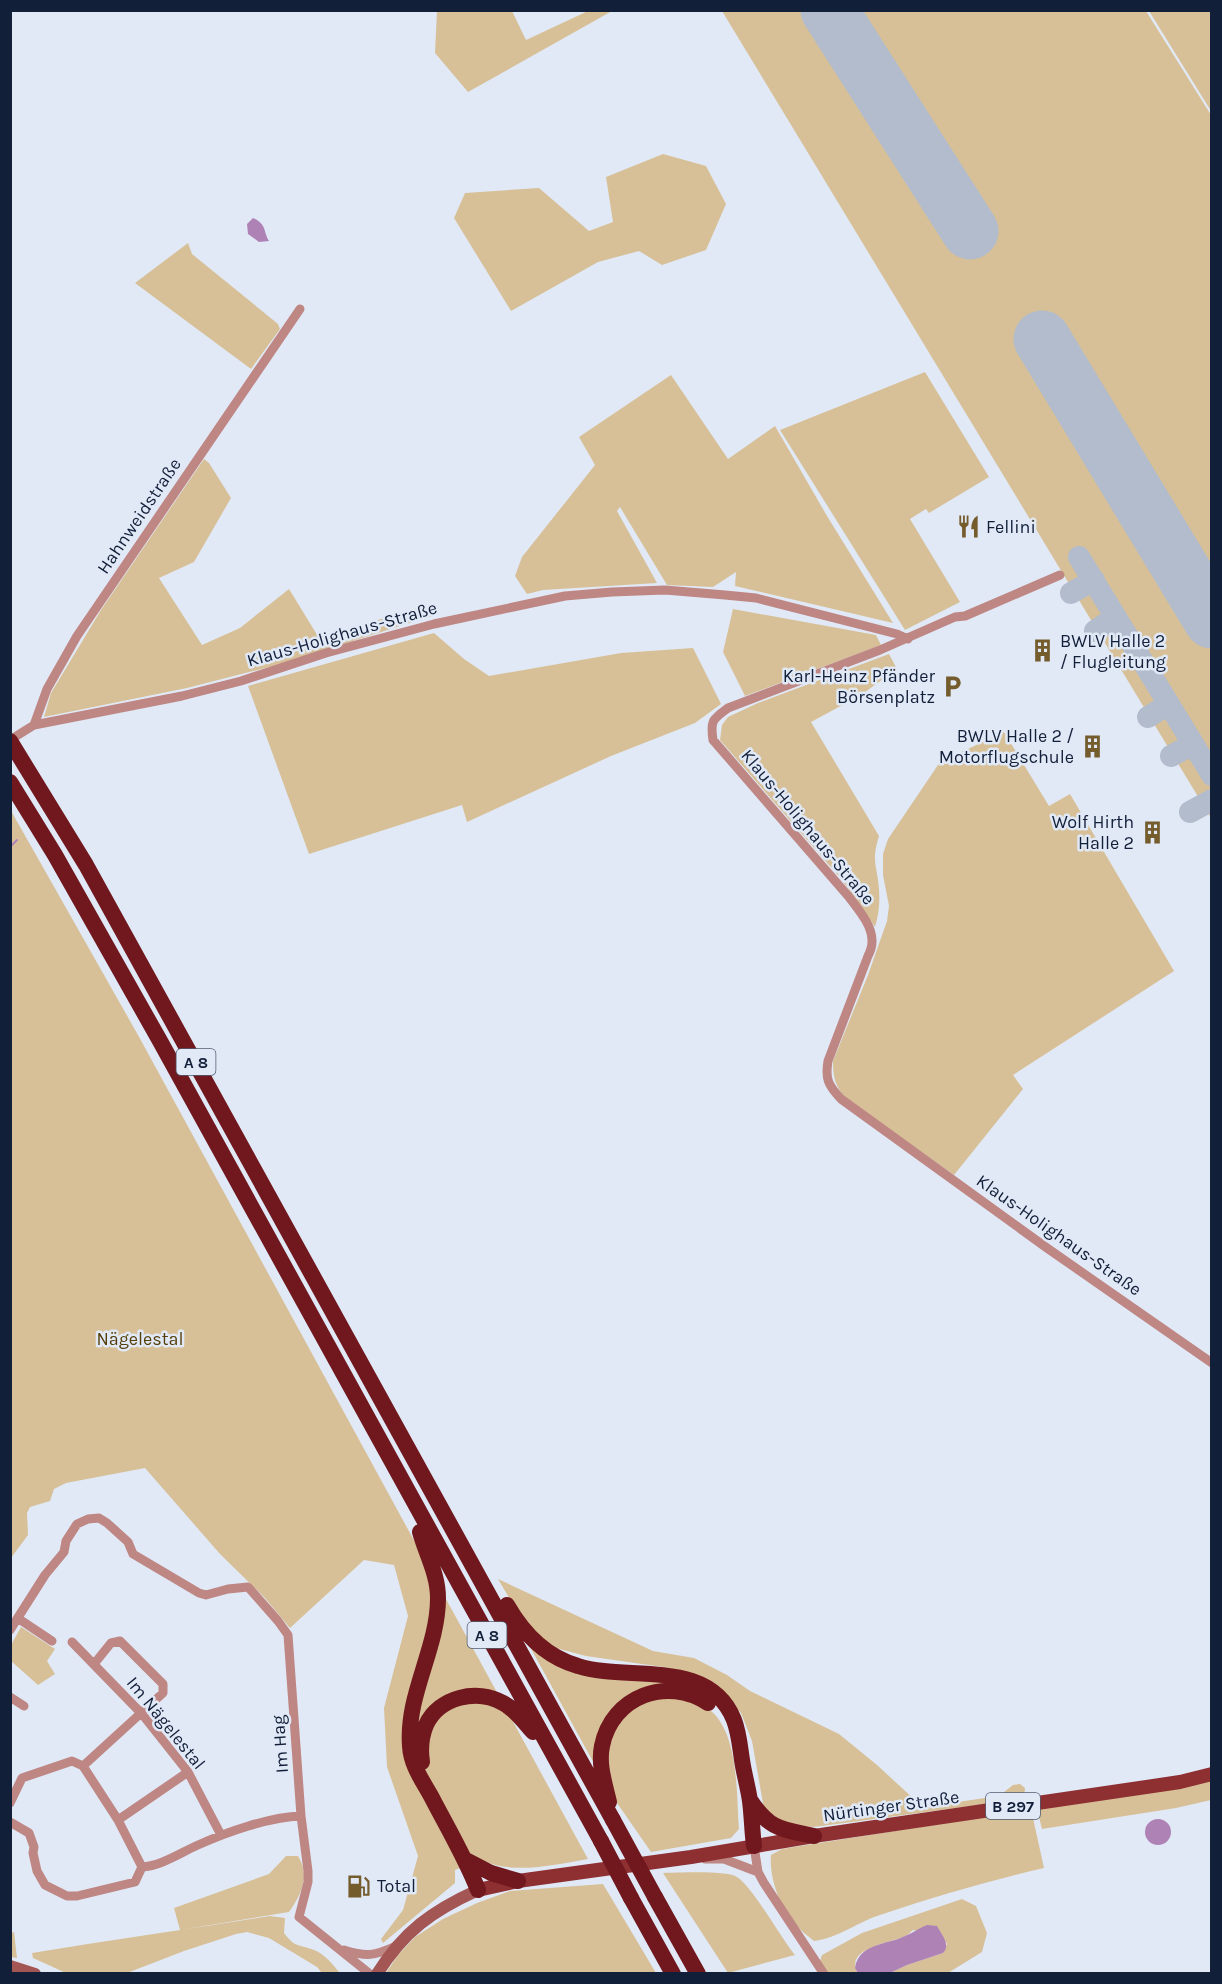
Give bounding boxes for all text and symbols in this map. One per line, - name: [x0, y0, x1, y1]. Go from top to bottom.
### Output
- street label: Hahnweidstraße: [92, 454, 186, 578]
- restaurant icon: Fellini: [955, 514, 981, 540]
- place label: Fellini: [986, 516, 1036, 538]
- street label: Klaus-Holighaus-Straße: [244, 596, 440, 672]
- place label: BWLV Halle 2 / Flugleitung: [1060, 630, 1166, 673]
- building icon: BWLV Halle 2 / Flugleitung: [1029, 638, 1055, 664]
- place label: Karl-Heinz Pfänder Börsenplatz: [783, 665, 935, 708]
- parking icon: Karl-Heinz Pfänder Börsenplatz: [940, 673, 966, 699]
- place label: BWLV Halle 2 / Motorflugschule: [939, 725, 1074, 768]
- building icon: BWLV Halle 2 / Motorflugschule: [1079, 733, 1105, 759]
- street label: Klaus-Holighaus-Straße: [736, 745, 880, 909]
- place label: Wolf Hirth Halle 2: [1052, 811, 1134, 854]
- building icon: Wolf Hirth Halle 2: [1139, 819, 1165, 845]
- road number: A 8: [176, 1049, 216, 1075]
- street label: Klaus-Holighaus-Straße: [972, 1170, 1146, 1300]
- park label: Nägelestal: [96, 1328, 184, 1350]
- road number: A 8: [468, 1622, 506, 1648]
- street label: Im Nägelestal: [122, 1672, 210, 1774]
- street label: Im Hag: [267, 1714, 293, 1774]
- street label: Nürtinger Straße: [822, 1786, 960, 1826]
- road number: B 297: [986, 1793, 1040, 1819]
- fuel station icon: Total: [346, 1873, 372, 1899]
- place label: Total: [377, 1875, 416, 1897]

